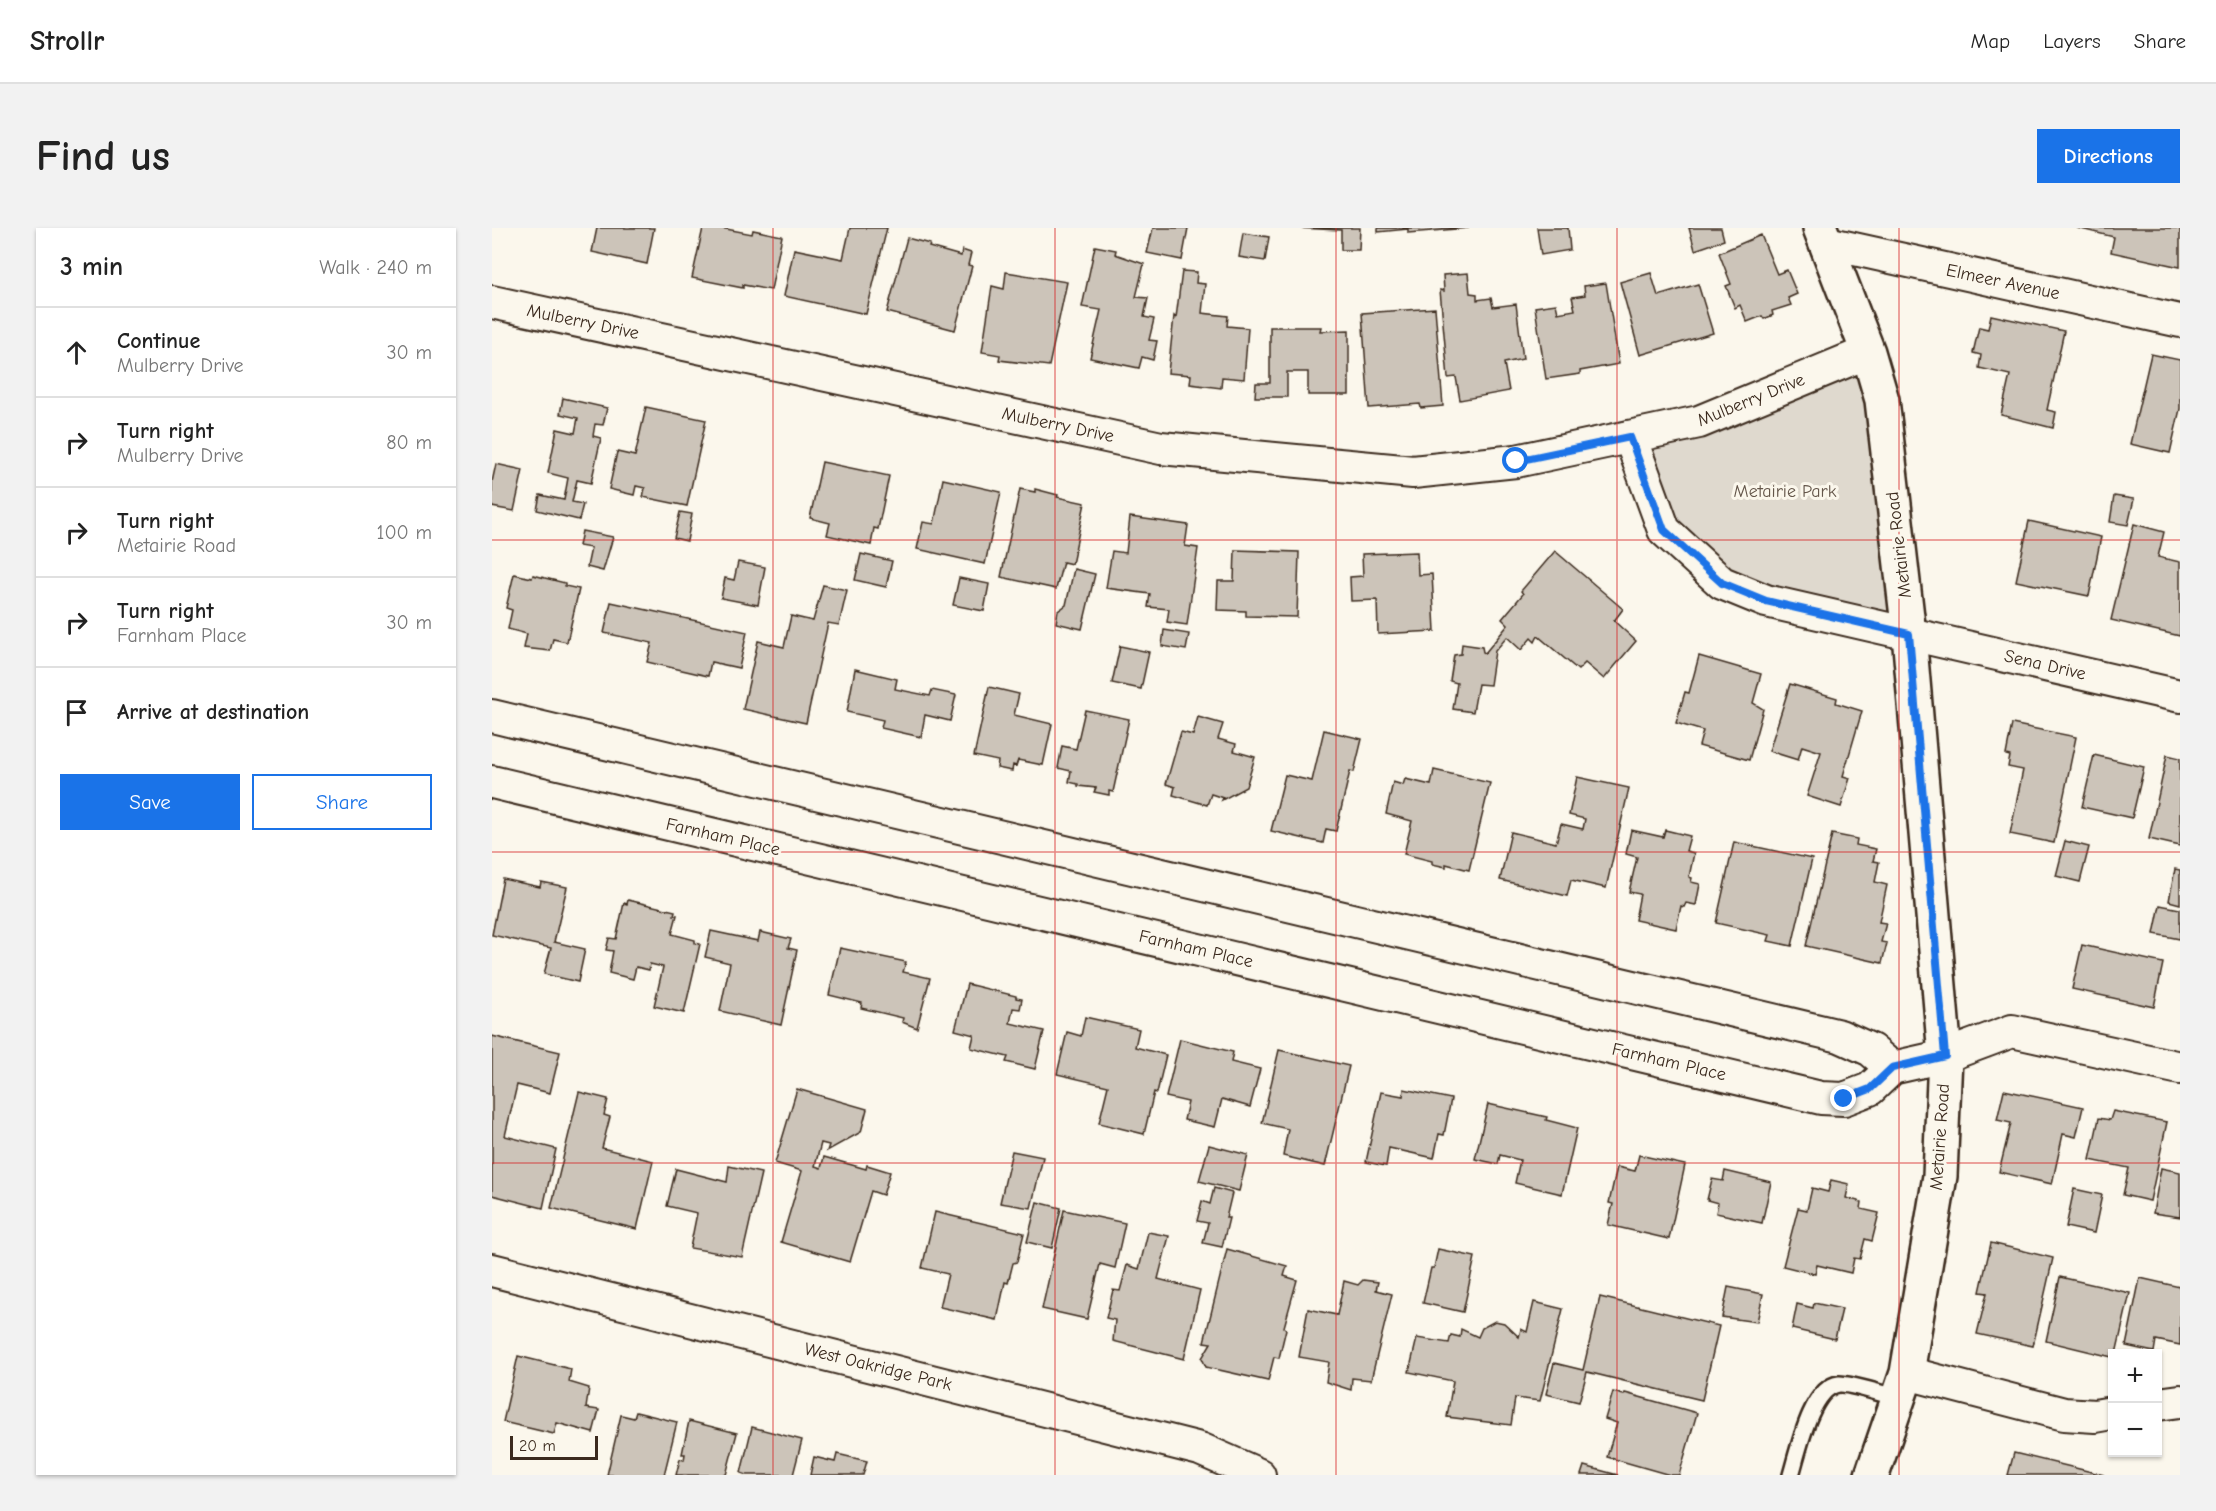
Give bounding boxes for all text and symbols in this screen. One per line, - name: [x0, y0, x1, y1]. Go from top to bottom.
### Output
- text: Strollr: [30, 25, 104, 57]
- text: Map: [1971, 29, 2010, 53]
- text: Layers: [2043, 29, 2101, 53]
- text: Share: [2134, 29, 2186, 53]
- button: Directions: [2037, 129, 2180, 183]
- text: Find us: [36, 132, 170, 181]
- text: 3 min: [60, 252, 123, 282]
- text: Walk · 240 m: [319, 256, 432, 279]
- street label: Elmeer Avenue: [1944, 260, 2062, 304]
- street label: Mulberry Drive: [525, 300, 641, 344]
- text: Continue: [117, 328, 200, 354]
- icon: ahead: [60, 336, 93, 369]
- text: 30 m: [386, 341, 432, 364]
- text: Mulberry Drive: [117, 354, 244, 377]
- street label: Mulberry Drive: [1694, 369, 1808, 431]
- street label: Mulberry Drive: [1000, 403, 1116, 447]
- text: Turn right: [117, 418, 214, 444]
- icon: right: [60, 426, 93, 459]
- text: 80 m: [386, 431, 432, 454]
- text: Mulberry Drive: [117, 444, 244, 467]
- route start: [1502, 447, 1528, 473]
- park label: Metairie Park: [1734, 481, 1837, 502]
- street label: Metairie Road: [1882, 491, 1916, 599]
- text: Turn right: [117, 508, 214, 534]
- icon: right: [60, 516, 93, 549]
- text: 100 m: [377, 521, 432, 544]
- text: Metairie Road: [117, 534, 236, 557]
- text: Turn right: [117, 598, 214, 624]
- icon: right: [60, 606, 93, 639]
- text: 30 m: [386, 611, 432, 634]
- text: Farnham Place: [117, 624, 247, 647]
- street label: Sena Drive: [2002, 645, 2088, 685]
- icon: arrive: [60, 696, 93, 729]
- text: Arrive at destination: [117, 699, 309, 725]
- button: Save: [60, 774, 240, 830]
- button: Share: [252, 774, 432, 830]
- street label: Farnham Place: [664, 814, 782, 860]
- street label: Farnham Place: [1137, 926, 1255, 972]
- street label: Farnham Place: [1610, 1039, 1728, 1085]
- street label: Metairie Road: [1926, 1083, 1954, 1191]
- route end: [1830, 1085, 1856, 1111]
- street label: West Oakridge Park: [802, 1338, 954, 1396]
- map controls: [2108, 1349, 2162, 1457]
- button: +: [2108, 1349, 2162, 1403]
- button: −: [2108, 1403, 2162, 1457]
- scale bar: [510, 1433, 598, 1460]
- text: 20 m: [519, 1437, 556, 1455]

